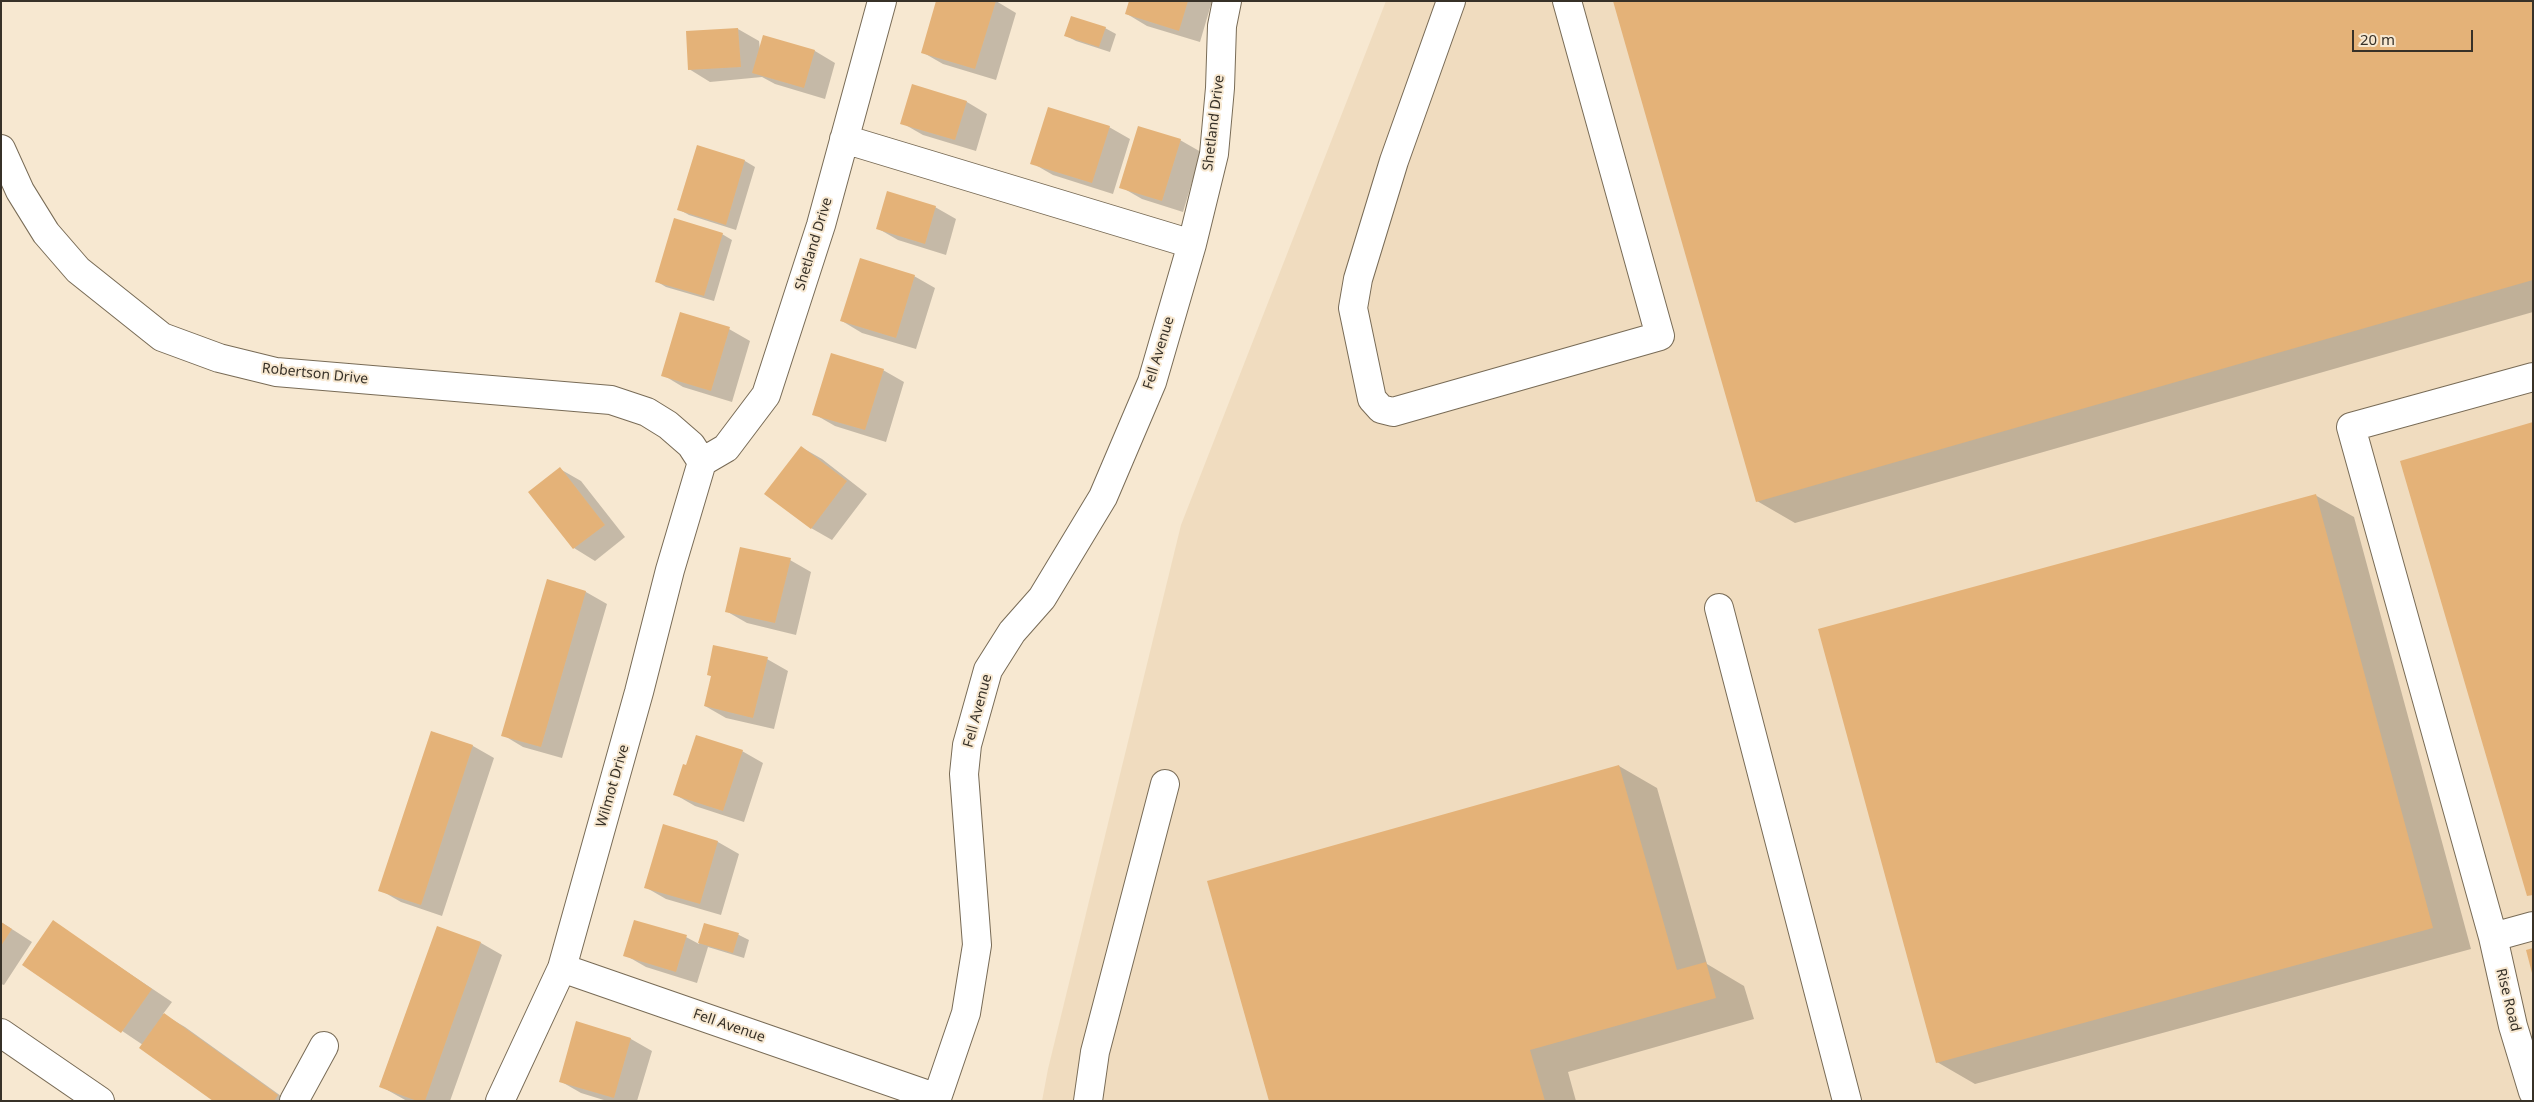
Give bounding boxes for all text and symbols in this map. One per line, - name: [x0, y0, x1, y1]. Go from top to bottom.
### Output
- scale bar: [2354, 20, 2475, 52]
- text: 20 m: [2360, 29, 2395, 49]
- street label: Shetland Drive: [1200, 74, 1228, 172]
- street label: Shetland Drive: [792, 196, 836, 292]
- street label: Fell Avenue: [1140, 315, 1178, 391]
- street label: Robertson Drive: [261, 360, 369, 388]
- street label: Fell Avenue: [960, 673, 996, 749]
- street label: Wilmot Drive: [593, 743, 633, 829]
- street label: Rise Road: [2492, 967, 2524, 1033]
- street label: Fell Avenue: [691, 1006, 767, 1046]

